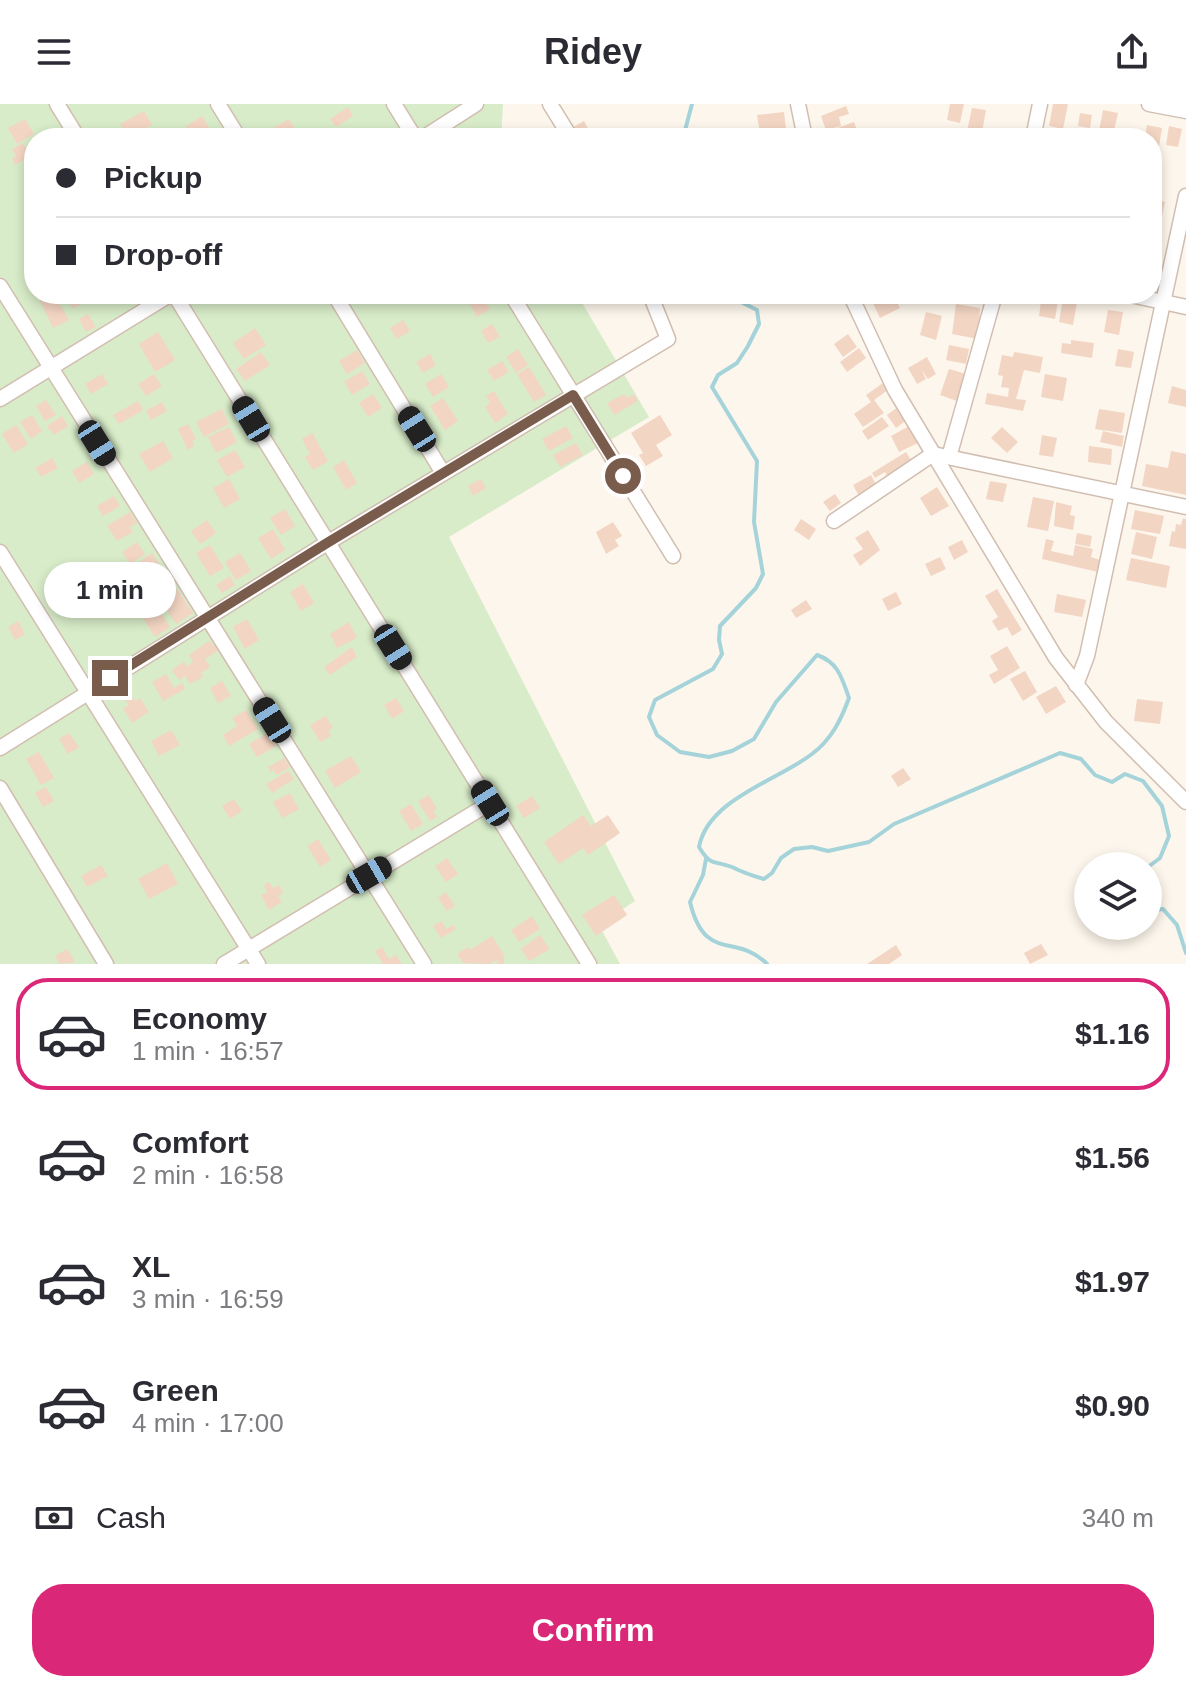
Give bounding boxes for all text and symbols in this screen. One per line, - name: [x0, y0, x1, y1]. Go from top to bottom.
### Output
- icon: menu: [32, 30, 76, 74]
- icon: share: [1110, 30, 1154, 74]
- text: Ridey: [544, 31, 642, 72]
- text: Pickup: [104, 161, 202, 194]
- text: Drop-off: [104, 238, 222, 271]
- car: [228, 392, 274, 446]
- car: [394, 402, 440, 456]
- car: [74, 416, 120, 470]
- route start: [605, 458, 641, 494]
- callout: 1 min: [44, 562, 176, 618]
- text: 1 min: [76, 575, 144, 605]
- car: [370, 620, 416, 674]
- route end: [92, 660, 128, 696]
- car: [249, 693, 295, 747]
- car: [467, 776, 513, 830]
- map controls: [1074, 852, 1162, 940]
- button: layers: [1074, 852, 1162, 940]
- car: [342, 853, 396, 897]
- icon: car: [36, 998, 108, 1070]
- text: Economy: [132, 1002, 267, 1035]
- text: $1.16: [1075, 1017, 1150, 1050]
- text: 1 min · 16:57: [132, 1036, 284, 1066]
- icon: car: [36, 1122, 108, 1194]
- text: Comfort: [132, 1126, 249, 1159]
- text: $1.56: [1075, 1141, 1150, 1174]
- text: 2 min · 16:58: [132, 1160, 284, 1190]
- icon: car: [36, 1246, 108, 1318]
- text: XL: [132, 1250, 170, 1283]
- text: $1.97: [1075, 1265, 1150, 1298]
- text: 3 min · 16:59: [132, 1284, 284, 1314]
- icon: car: [36, 1370, 108, 1442]
- text: Green: [132, 1374, 219, 1407]
- text: $0.90: [1075, 1389, 1150, 1422]
- text: 4 min · 17:00: [132, 1408, 284, 1438]
- icon: cash: [32, 1496, 76, 1540]
- text: Cash: [96, 1501, 166, 1534]
- text: 340 m: [1082, 1503, 1154, 1533]
- button: Confirm: [32, 1584, 1154, 1676]

